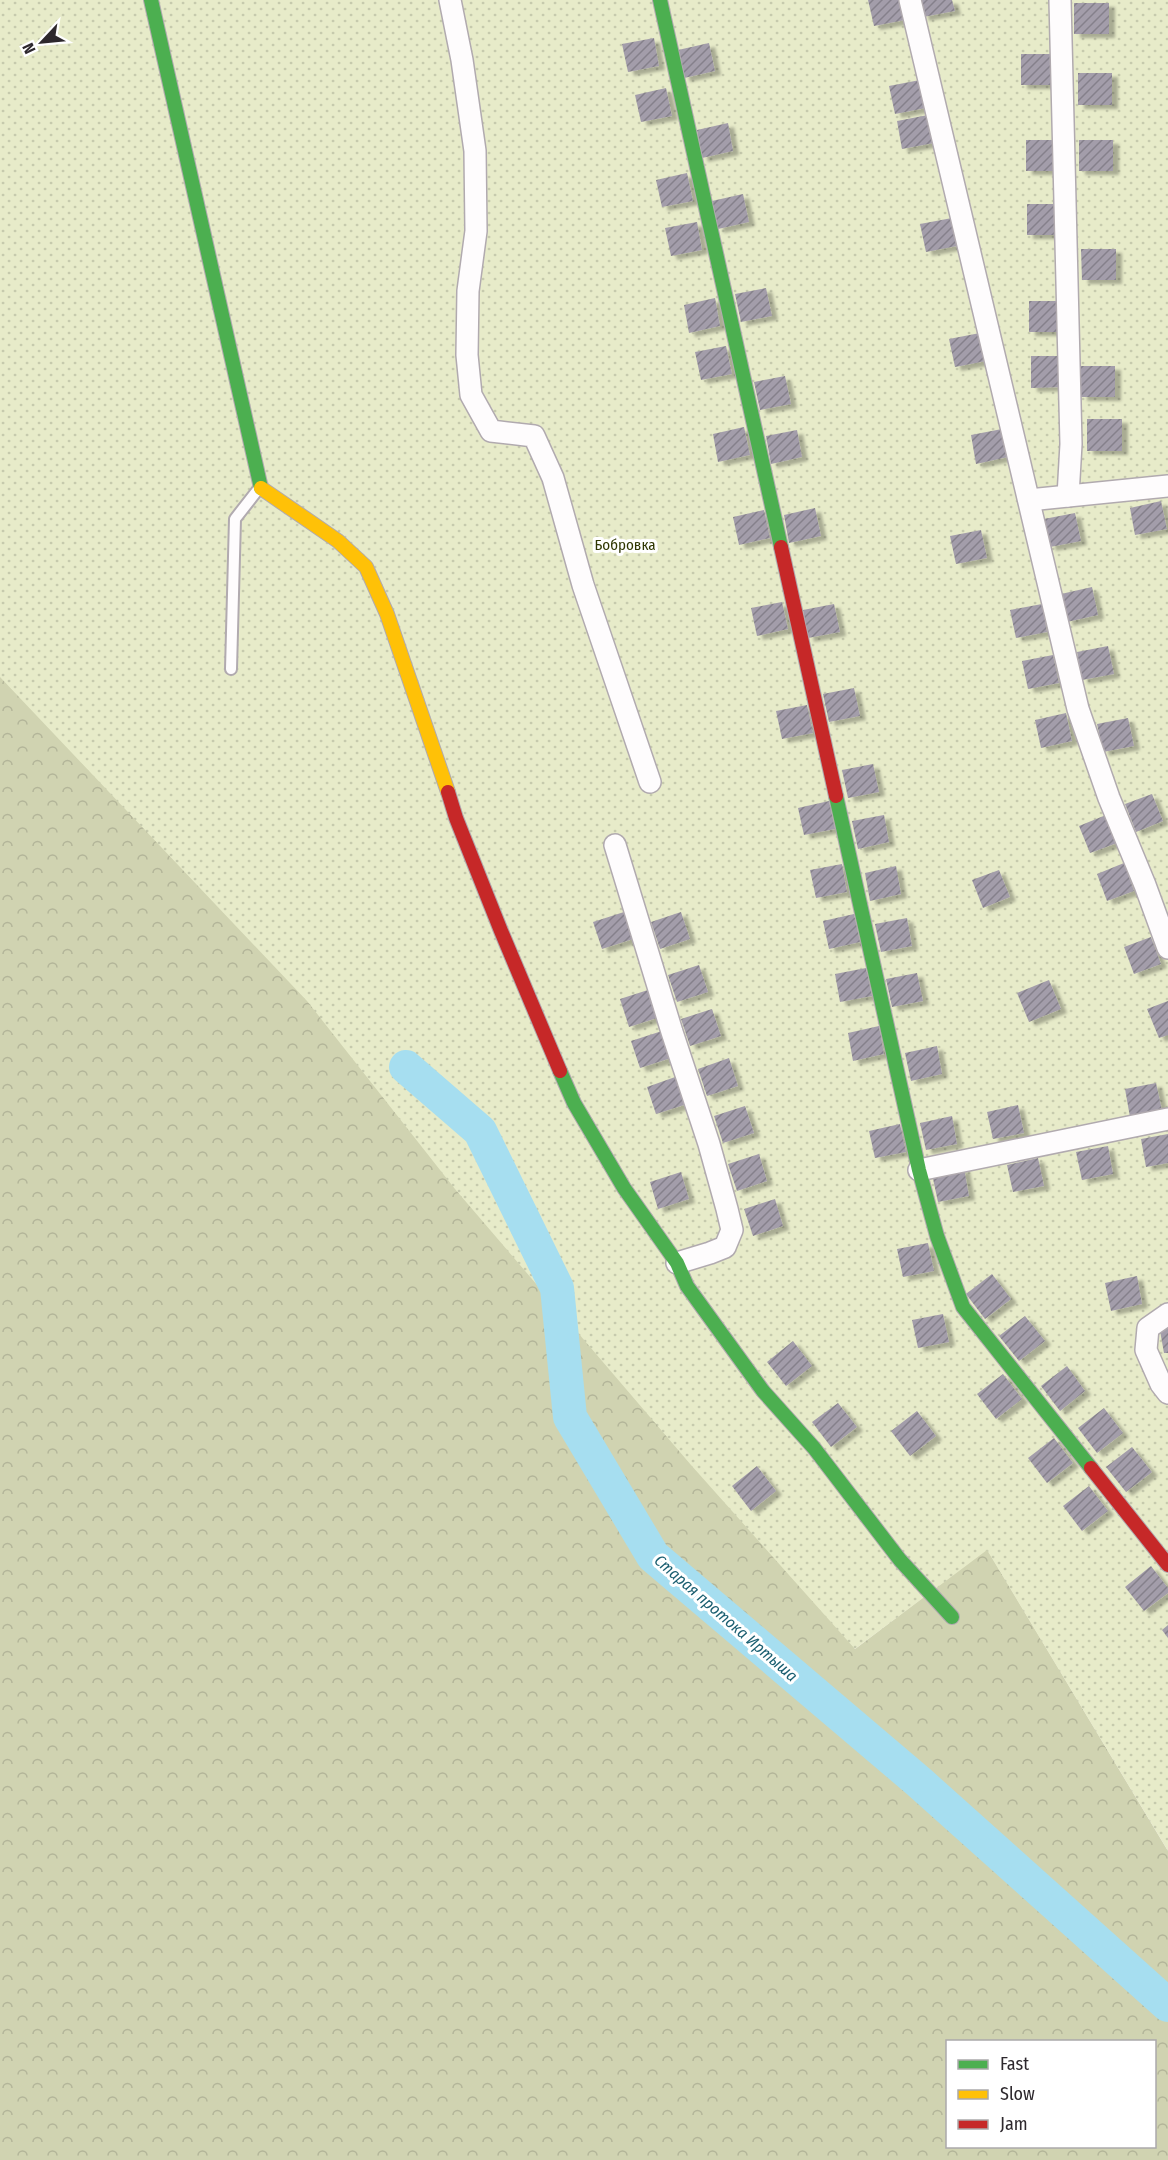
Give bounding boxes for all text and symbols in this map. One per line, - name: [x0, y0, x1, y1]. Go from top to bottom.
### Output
- north arrow: [12, 12, 72, 72]
- text: N: [18, 40, 40, 57]
- park label: Бобровка: [594, 536, 656, 554]
- water label: Старая протока Иртыша: [651, 1551, 801, 1685]
- legend: [946, 2040, 1156, 2148]
- text: Fast: [1000, 2053, 1029, 2075]
- text: Slow: [1000, 2083, 1035, 2105]
- text: Jam: [1000, 2113, 1028, 2135]

